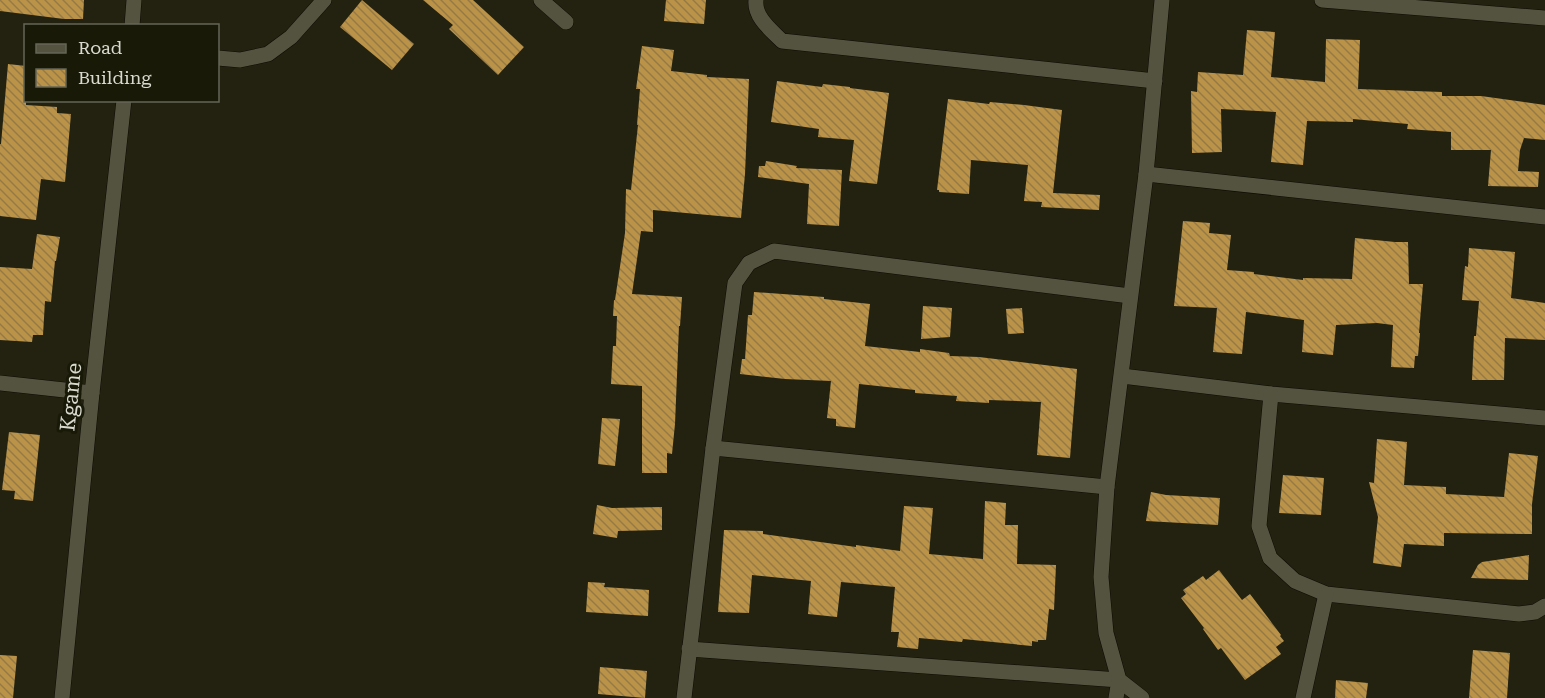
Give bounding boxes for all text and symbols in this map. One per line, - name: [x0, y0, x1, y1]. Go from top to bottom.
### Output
- legend: [24, 24, 219, 102]
- text: Road: [78, 37, 123, 58]
- text: Building: [78, 67, 152, 88]
- street label: Kgame: [55, 361, 87, 433]

